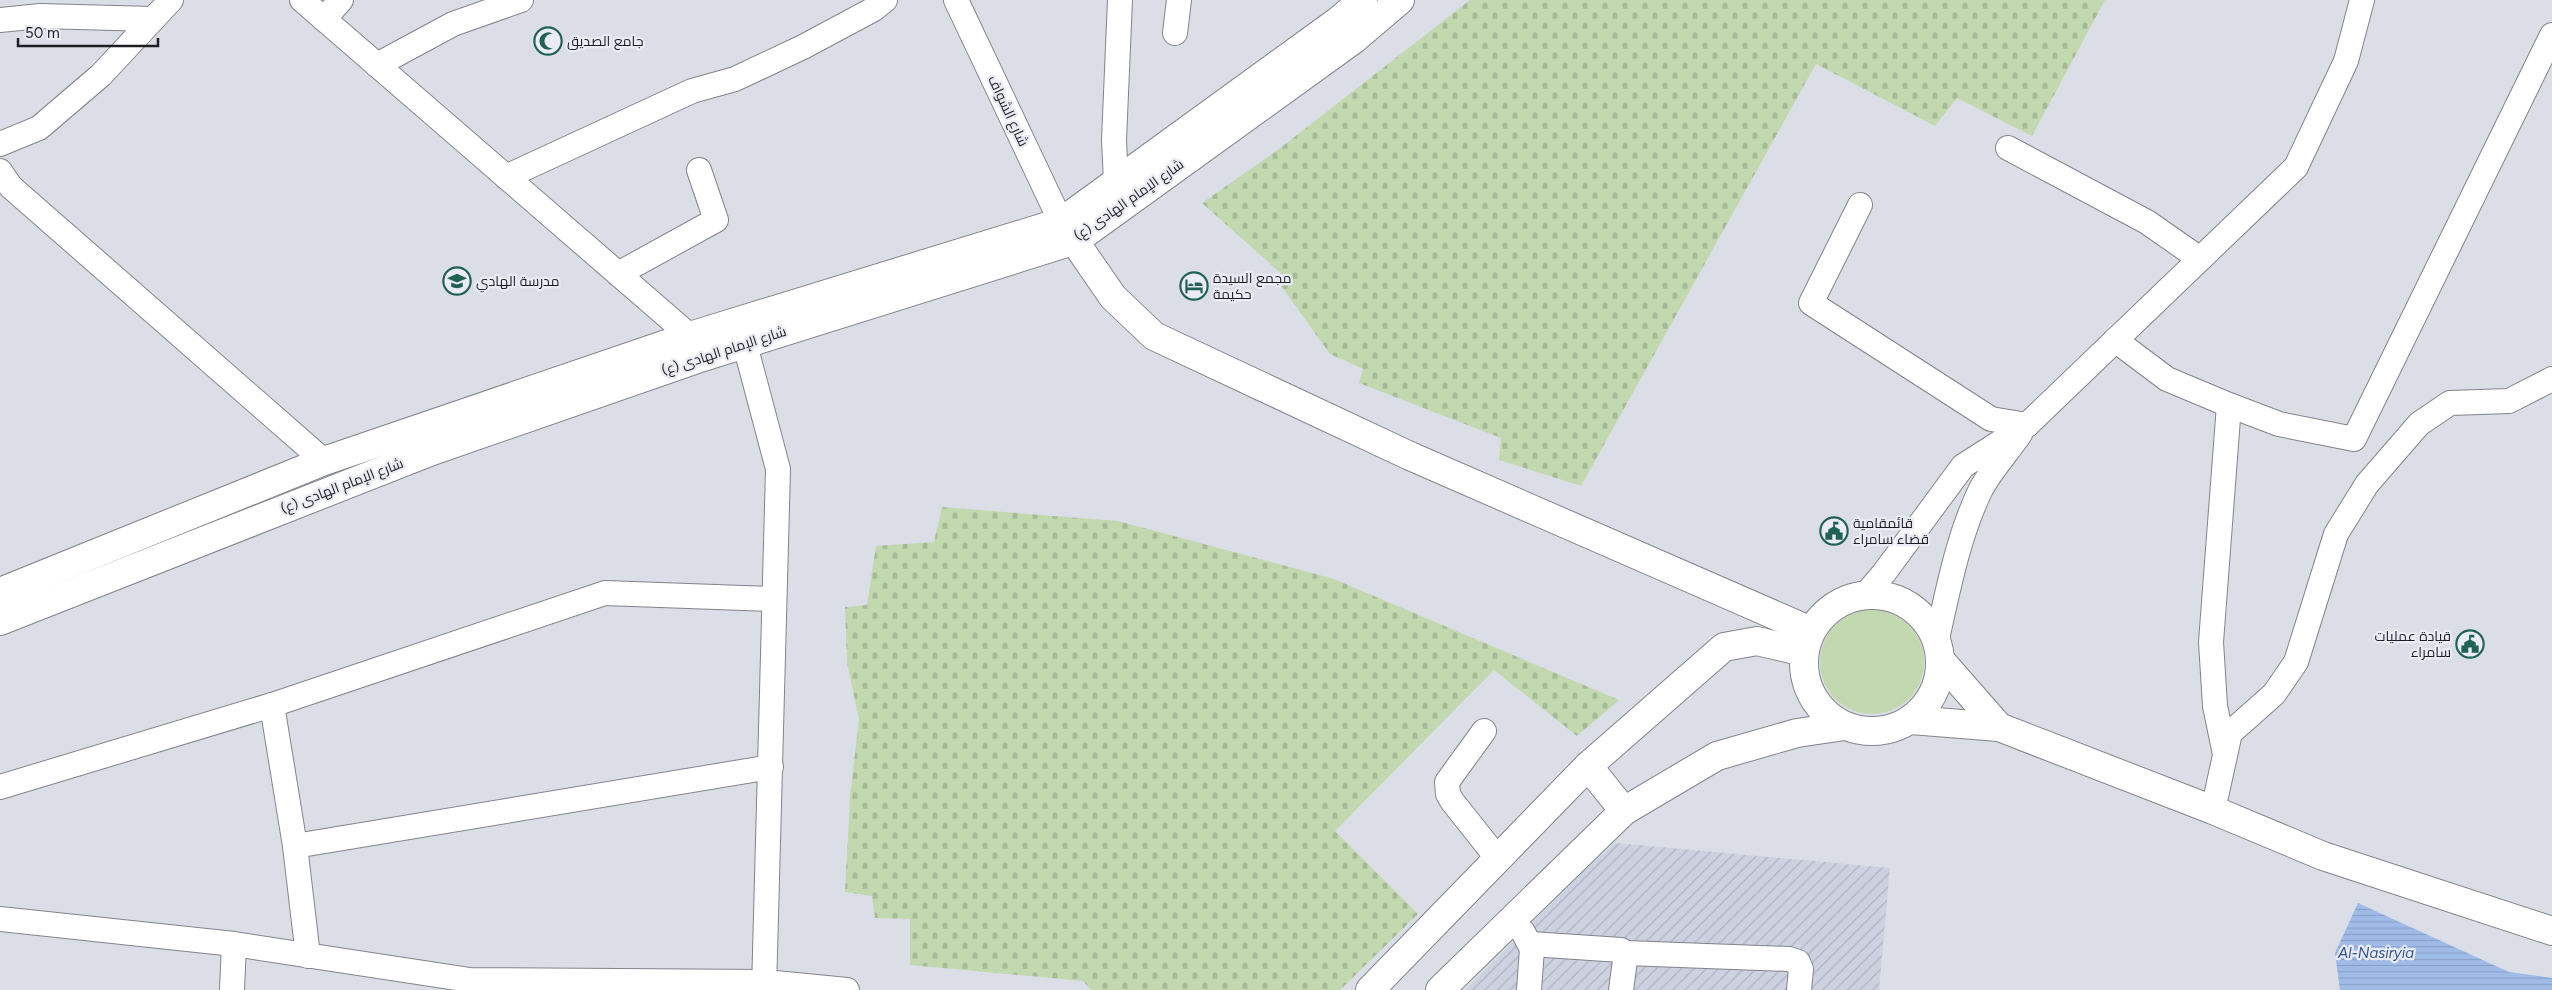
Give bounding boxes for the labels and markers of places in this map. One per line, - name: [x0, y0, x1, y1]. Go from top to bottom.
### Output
- mosque icon: جامع الصديق: [533, 26, 563, 56]
- place label: جامع الصديق: [567, 33, 644, 50]
- school or university icon: مدرسة الهادي: [442, 266, 472, 296]
- place label: مجمع السيدة حكيمة: [1213, 270, 1292, 303]
- hotel icon: مجمع السيدة حكيمة: [1179, 271, 1209, 301]
- place label: مدرسة الهادي: [476, 273, 560, 293]
- place label: قائمقامية قضاء سامراء: [1853, 515, 1929, 548]
- public building icon: قائمقامية قضاء سامراء: [1819, 516, 1849, 546]
- place label: قيادة عمليات سامراء: [2375, 628, 2451, 661]
- public building icon: قيادة عمليات سامراء: [2455, 629, 2485, 659]

